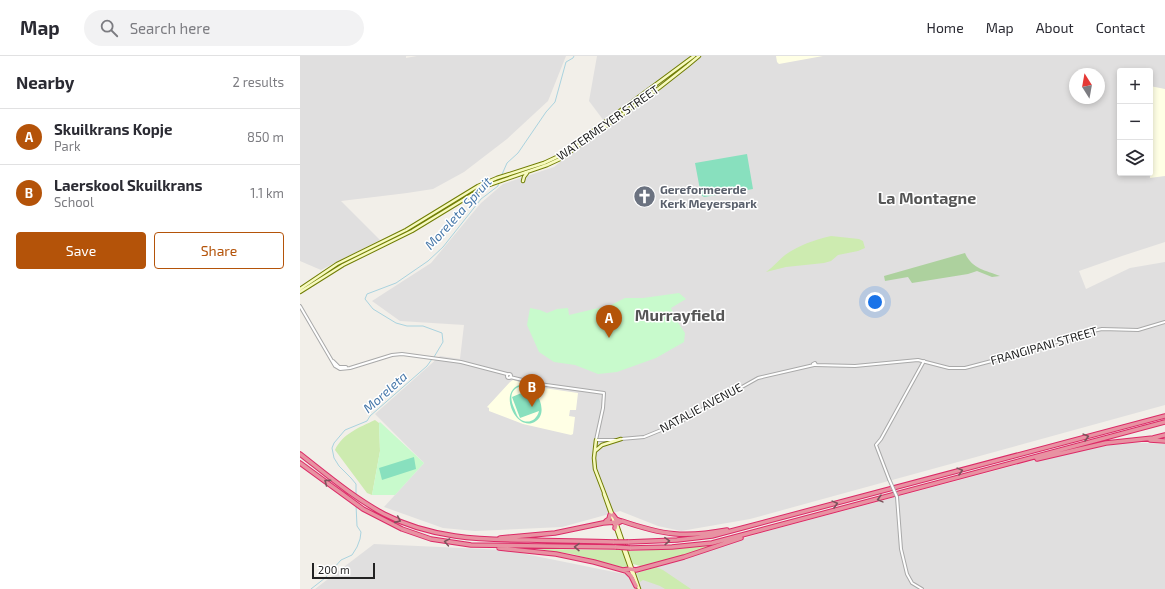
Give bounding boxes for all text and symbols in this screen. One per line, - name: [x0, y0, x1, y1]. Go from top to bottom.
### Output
- search box: [84, 10, 364, 46]
- text: Map: [20, 16, 60, 39]
- icon: search: [98, 17, 120, 39]
- text: Search here: [130, 19, 210, 37]
- text: Home: [927, 19, 964, 36]
- text: Map: [986, 19, 1014, 36]
- text: About: [1036, 19, 1074, 36]
- text: Contact: [1096, 19, 1145, 36]
- north arrow: [1069, 68, 1105, 104]
- map controls: [1117, 68, 1153, 176]
- button: +: [1117, 68, 1153, 104]
- text: Nearby: [16, 72, 74, 92]
- text: 2 results: [232, 74, 284, 90]
- street label: WATERMEYER STREET: [554, 82, 661, 163]
- button: −: [1117, 104, 1153, 140]
- text: Skuilkrans Kopje: [54, 120, 172, 138]
- text: A: [25, 129, 33, 145]
- text: 850 m: [247, 129, 284, 145]
- text: Park: [54, 138, 81, 154]
- button: layers: [1117, 140, 1153, 176]
- water label: Moreleta Spruit: [421, 173, 495, 253]
- text: Laerskool Skuilkrans: [54, 176, 202, 194]
- place label: Gereformeerde Kerk Meyerspark: [660, 182, 757, 211]
- church icon: Gereformeerde Kerk Meyerspark: [631, 184, 657, 210]
- text: B: [25, 185, 33, 201]
- text: 1.1 km: [250, 185, 284, 201]
- district label: La Montagne: [878, 188, 976, 207]
- text: School: [54, 194, 94, 210]
- button: Save: [16, 232, 146, 269]
- button: Share: [154, 232, 284, 269]
- your location: [865, 292, 885, 312]
- pin: A: [596, 305, 622, 338]
- district label: Murrayfield: [635, 305, 725, 325]
- street label: FRANGIPANI STREET: [989, 323, 1099, 367]
- water label: Moreleta: [360, 368, 410, 416]
- pin: B: [519, 374, 545, 407]
- street label: NATALIE AVENUE: [657, 379, 745, 435]
- one-way arrow: [1082, 433, 1089, 442]
- one-way arrow: [957, 467, 964, 475]
- one-way arrow: [324, 480, 331, 487]
- one-way arrow: [877, 494, 884, 503]
- one-way arrow: [831, 500, 838, 509]
- one-way arrow: [394, 515, 401, 523]
- one-way arrow: [664, 536, 670, 545]
- one-way arrow: [444, 539, 450, 547]
- one-way arrow: [574, 543, 580, 551]
- scale bar: [312, 561, 375, 580]
- text: 200 m: [318, 563, 350, 576]

